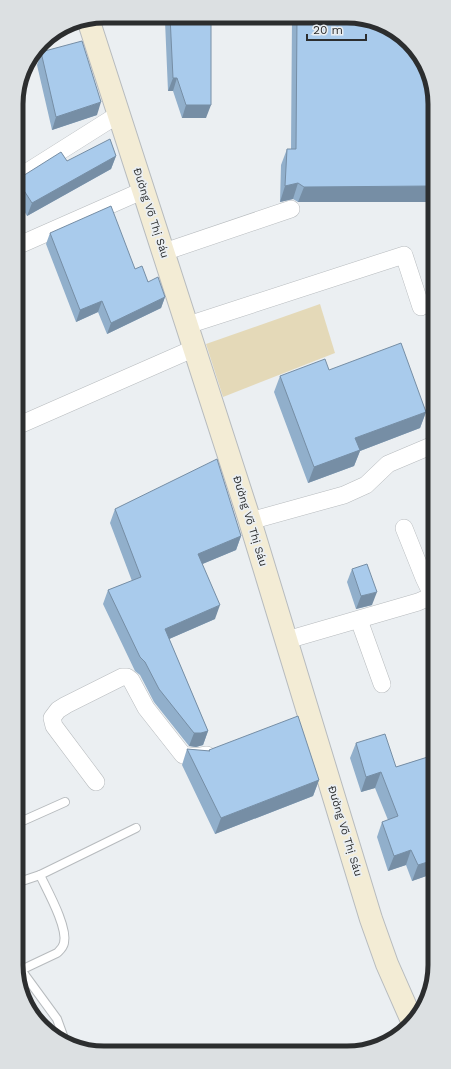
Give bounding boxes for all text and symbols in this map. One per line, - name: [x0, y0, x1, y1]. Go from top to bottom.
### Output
- scale bar: [307, 16, 366, 42]
- text: 20 m: [313, 23, 343, 37]
- street label: Đường Võ Thị Sáu: [130, 166, 172, 260]
- street label: Đường Võ Thị Sáu: [230, 474, 270, 568]
- street label: Đường Võ Thị Sáu: [325, 784, 365, 878]

